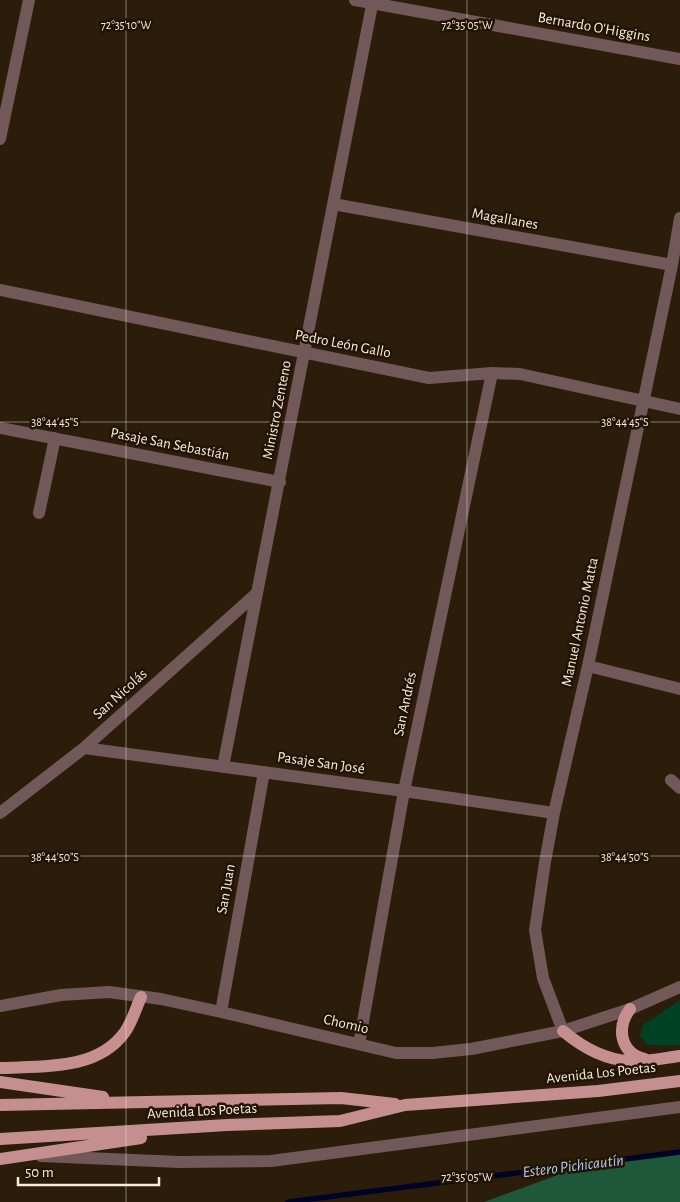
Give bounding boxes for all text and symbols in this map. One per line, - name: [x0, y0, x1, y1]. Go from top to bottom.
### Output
- street label: Bernardo O'Higgins: [537, 10, 651, 44]
- text: 72°35'10"W: [101, 19, 152, 31]
- text: 72°35'05"W: [441, 19, 493, 31]
- street label: Magallanes: [471, 206, 539, 232]
- street label: Pedro León Gallo: [294, 327, 392, 361]
- street label: Ministro Zenteno: [260, 359, 294, 461]
- text: 38°44'45"S: [31, 416, 79, 428]
- text: 38°44'45"S: [601, 416, 649, 428]
- street label: Pasaje San Sebastián: [109, 425, 231, 463]
- street label: Manuel Antonio Matta: [559, 556, 601, 688]
- street label: San Nicolás: [90, 666, 150, 722]
- street label: San Andrés: [391, 671, 419, 737]
- street label: Pasaje San José: [276, 749, 366, 777]
- text: 38°44'50"S: [31, 851, 79, 863]
- text: 38°44'50"S: [601, 851, 649, 863]
- street label: San Juan: [214, 863, 238, 915]
- street label: Chomio: [322, 1012, 370, 1036]
- street label: Avenida Los Poetas: [545, 1060, 657, 1086]
- street label: Avenida Los Poetas: [147, 1101, 257, 1121]
- water label: Estero Pichicautín: [522, 1152, 624, 1180]
- scale bar: [18, 1154, 159, 1186]
- text: 50 m: [25, 1165, 54, 1180]
- text: 72°35'05"W: [441, 1171, 493, 1183]

